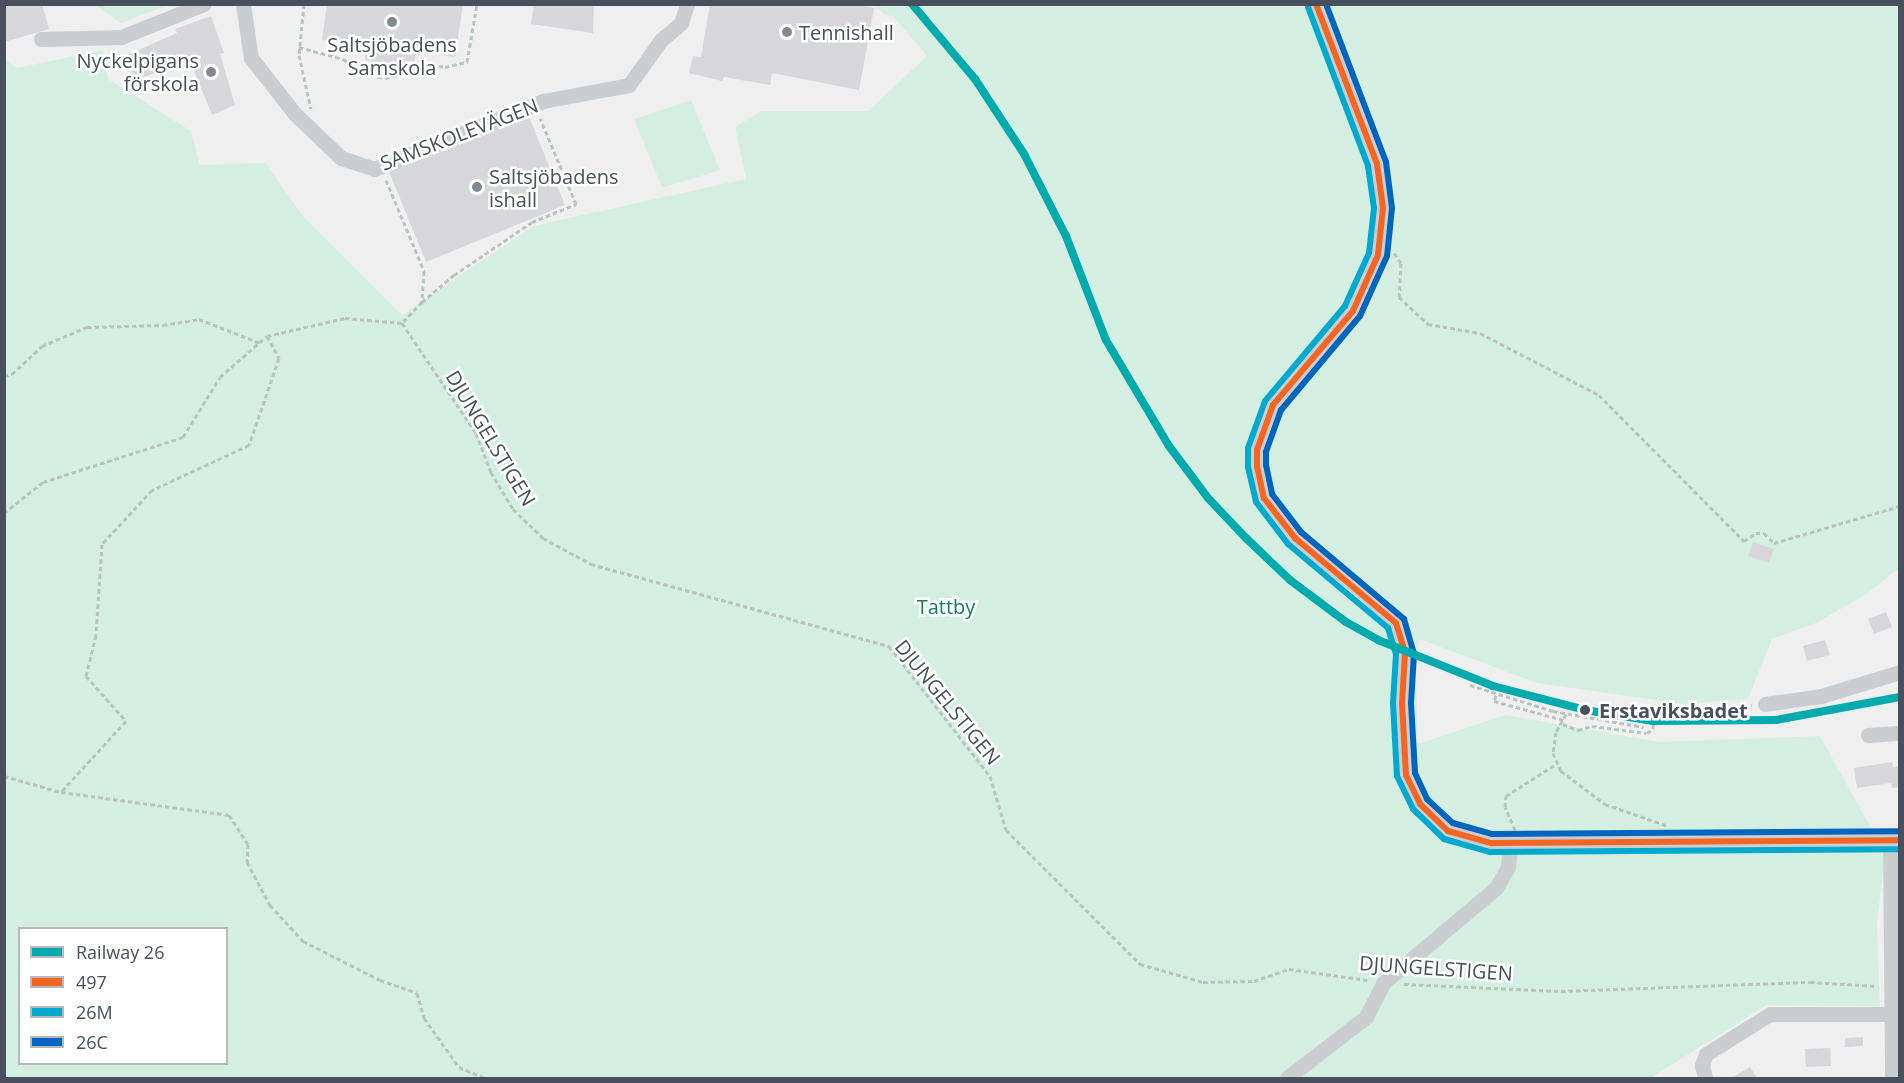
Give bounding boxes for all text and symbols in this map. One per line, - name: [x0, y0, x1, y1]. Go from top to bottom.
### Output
- marker: Saltsjöbadens Samskola: [385, 15, 399, 29]
- place label: Tennishall: [799, 20, 894, 44]
- marker: Tennishall: [780, 25, 794, 39]
- place label: Saltsjöbadens Samskola: [327, 32, 457, 79]
- place label: Nyckelpigans förskola: [76, 48, 199, 95]
- marker: Nyckelpigans förskola: [204, 65, 218, 79]
- street label: SAMSKOLEVÄGEN: [377, 93, 541, 175]
- place label: Saltsjöbadens ishall: [489, 164, 618, 211]
- marker: Saltsjöbadens ishall: [470, 180, 484, 194]
- street label: DJUNGELSTIGEN: [441, 366, 541, 510]
- park label: Tattby: [917, 594, 975, 618]
- street label: DJUNGELSTIGEN: [890, 635, 1006, 769]
- place label: Erstaviksbadet: [1599, 698, 1748, 722]
- marker: Erstaviksbadet: [1576, 701, 1594, 719]
- legend: [18, 927, 228, 1065]
- text: Railway 26: [76, 940, 164, 964]
- street label: DJUNGELSTIGEN: [1358, 951, 1514, 985]
- text: 497: [76, 970, 107, 994]
- text: 26M: [76, 1000, 113, 1024]
- text: 26C: [76, 1030, 108, 1054]

